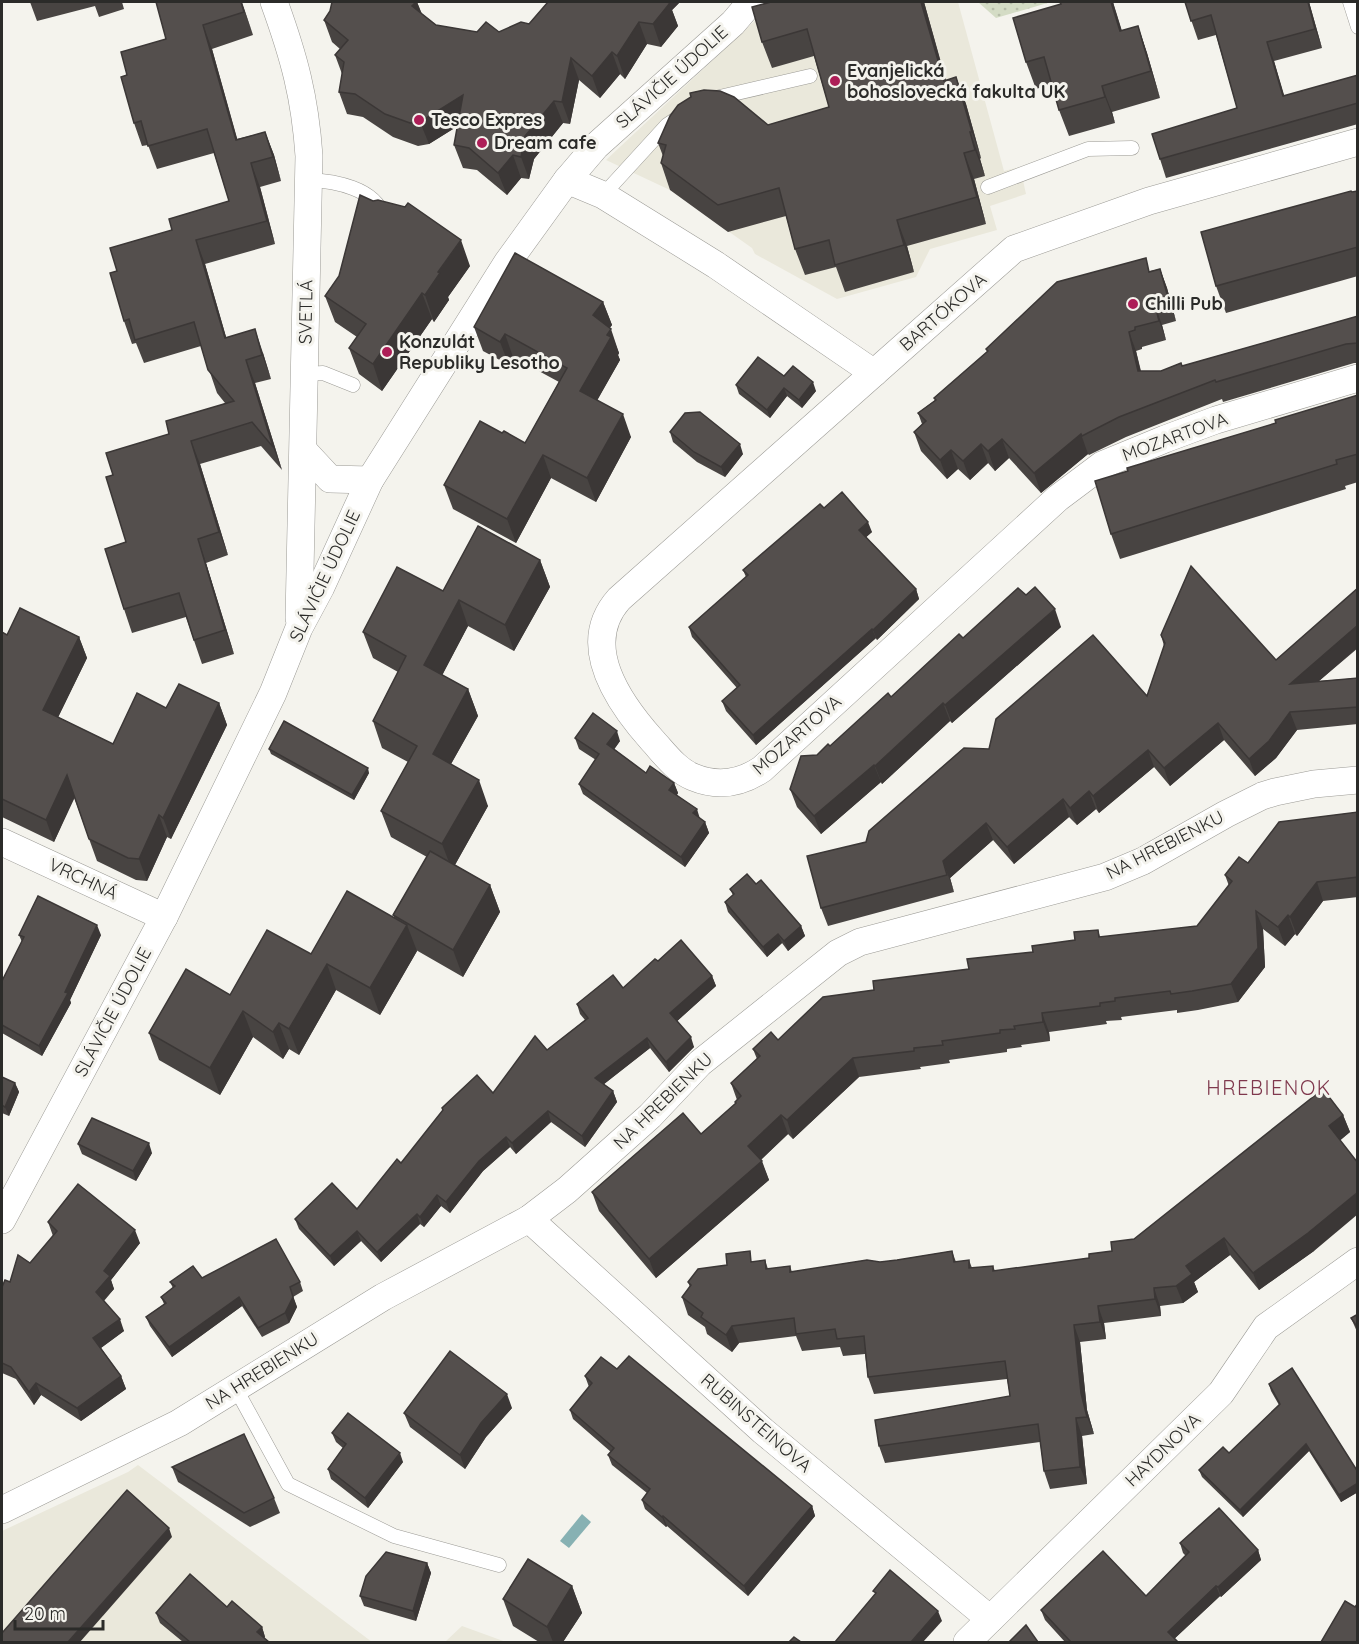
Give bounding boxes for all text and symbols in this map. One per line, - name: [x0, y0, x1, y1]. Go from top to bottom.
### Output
- street label: SLÁVIČIE ÚDOLIE: [611, 20, 733, 133]
- place label: Evanjelická bohoslovecká fakulta UK: [847, 59, 1065, 103]
- marker: Evanjelická bohoslovecká fakulta UK: [828, 74, 842, 88]
- place label: Tesco Expres: [431, 108, 542, 131]
- marker: Tesco Expres: [412, 113, 426, 127]
- place label: Dream cafe: [494, 131, 597, 154]
- marker: Dream cafe: [475, 136, 489, 150]
- street label: BARTÓKOVA: [894, 267, 991, 356]
- street label: SVETLÁ: [293, 279, 318, 344]
- place label: Chilli Pub: [1145, 292, 1223, 315]
- marker: Chilli Pub: [1126, 297, 1140, 311]
- place label: Konzulát Republiky Lesotho: [399, 330, 560, 374]
- marker: Konzulát Republiky Lesotho: [380, 345, 394, 359]
- street label: MOZARTOVA: [1119, 407, 1231, 466]
- street label: SLÁVIČIE ÚDOLIE: [284, 506, 365, 645]
- street label: MOZARTOVA: [747, 689, 846, 780]
- street label: NA HREBIENKU: [1102, 805, 1228, 884]
- street label: VRCHNÁ: [45, 853, 122, 905]
- street label: SLÁVIČIE ÚDOLIE: [69, 943, 156, 1080]
- street label: NA HREBIENKU: [608, 1048, 717, 1154]
- district label: HREBIENOK: [1206, 1075, 1332, 1100]
- street label: NA HREBIENKU: [201, 1327, 323, 1415]
- street label: RUBINSTEINOVA: [696, 1368, 817, 1477]
- street label: HAYDNOVA: [1120, 1408, 1206, 1491]
- scale bar: [15, 1593, 104, 1631]
- text: 20 m: [24, 1602, 66, 1625]

